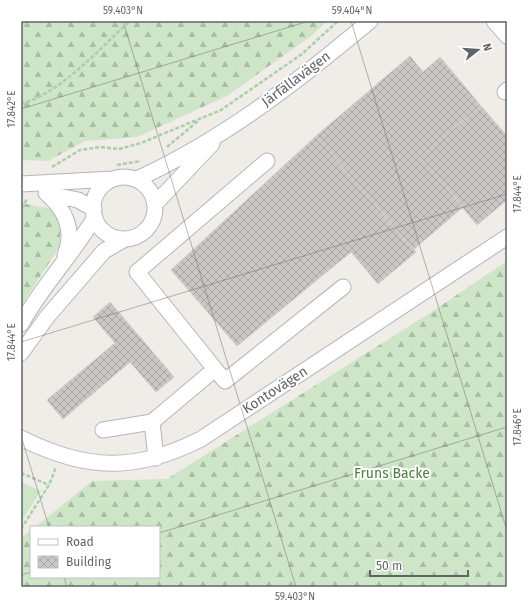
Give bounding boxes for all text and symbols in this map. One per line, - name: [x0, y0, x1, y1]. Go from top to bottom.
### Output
- text: 59.403°N: [103, 5, 143, 17]
- text: 59.404°N: [332, 5, 372, 17]
- north arrow: [458, 30, 498, 70]
- text: N: [480, 42, 494, 53]
- street label: Järfällavägen: [258, 48, 334, 110]
- text: 17.842°E: [6, 90, 18, 128]
- text: 17.844°E: [512, 175, 524, 213]
- text: 17.844°E: [6, 323, 18, 361]
- street label: Kontovägen: [239, 363, 311, 417]
- text: 17.846°E: [512, 408, 524, 446]
- park label: Fruns Backe: [354, 465, 430, 482]
- legend: [30, 526, 160, 578]
- text: Road: [66, 535, 94, 549]
- scale bar: [370, 552, 468, 578]
- text: Building: [66, 555, 112, 569]
- text: 50 m: [376, 559, 402, 573]
- text: 59.403°N: [275, 591, 315, 603]

